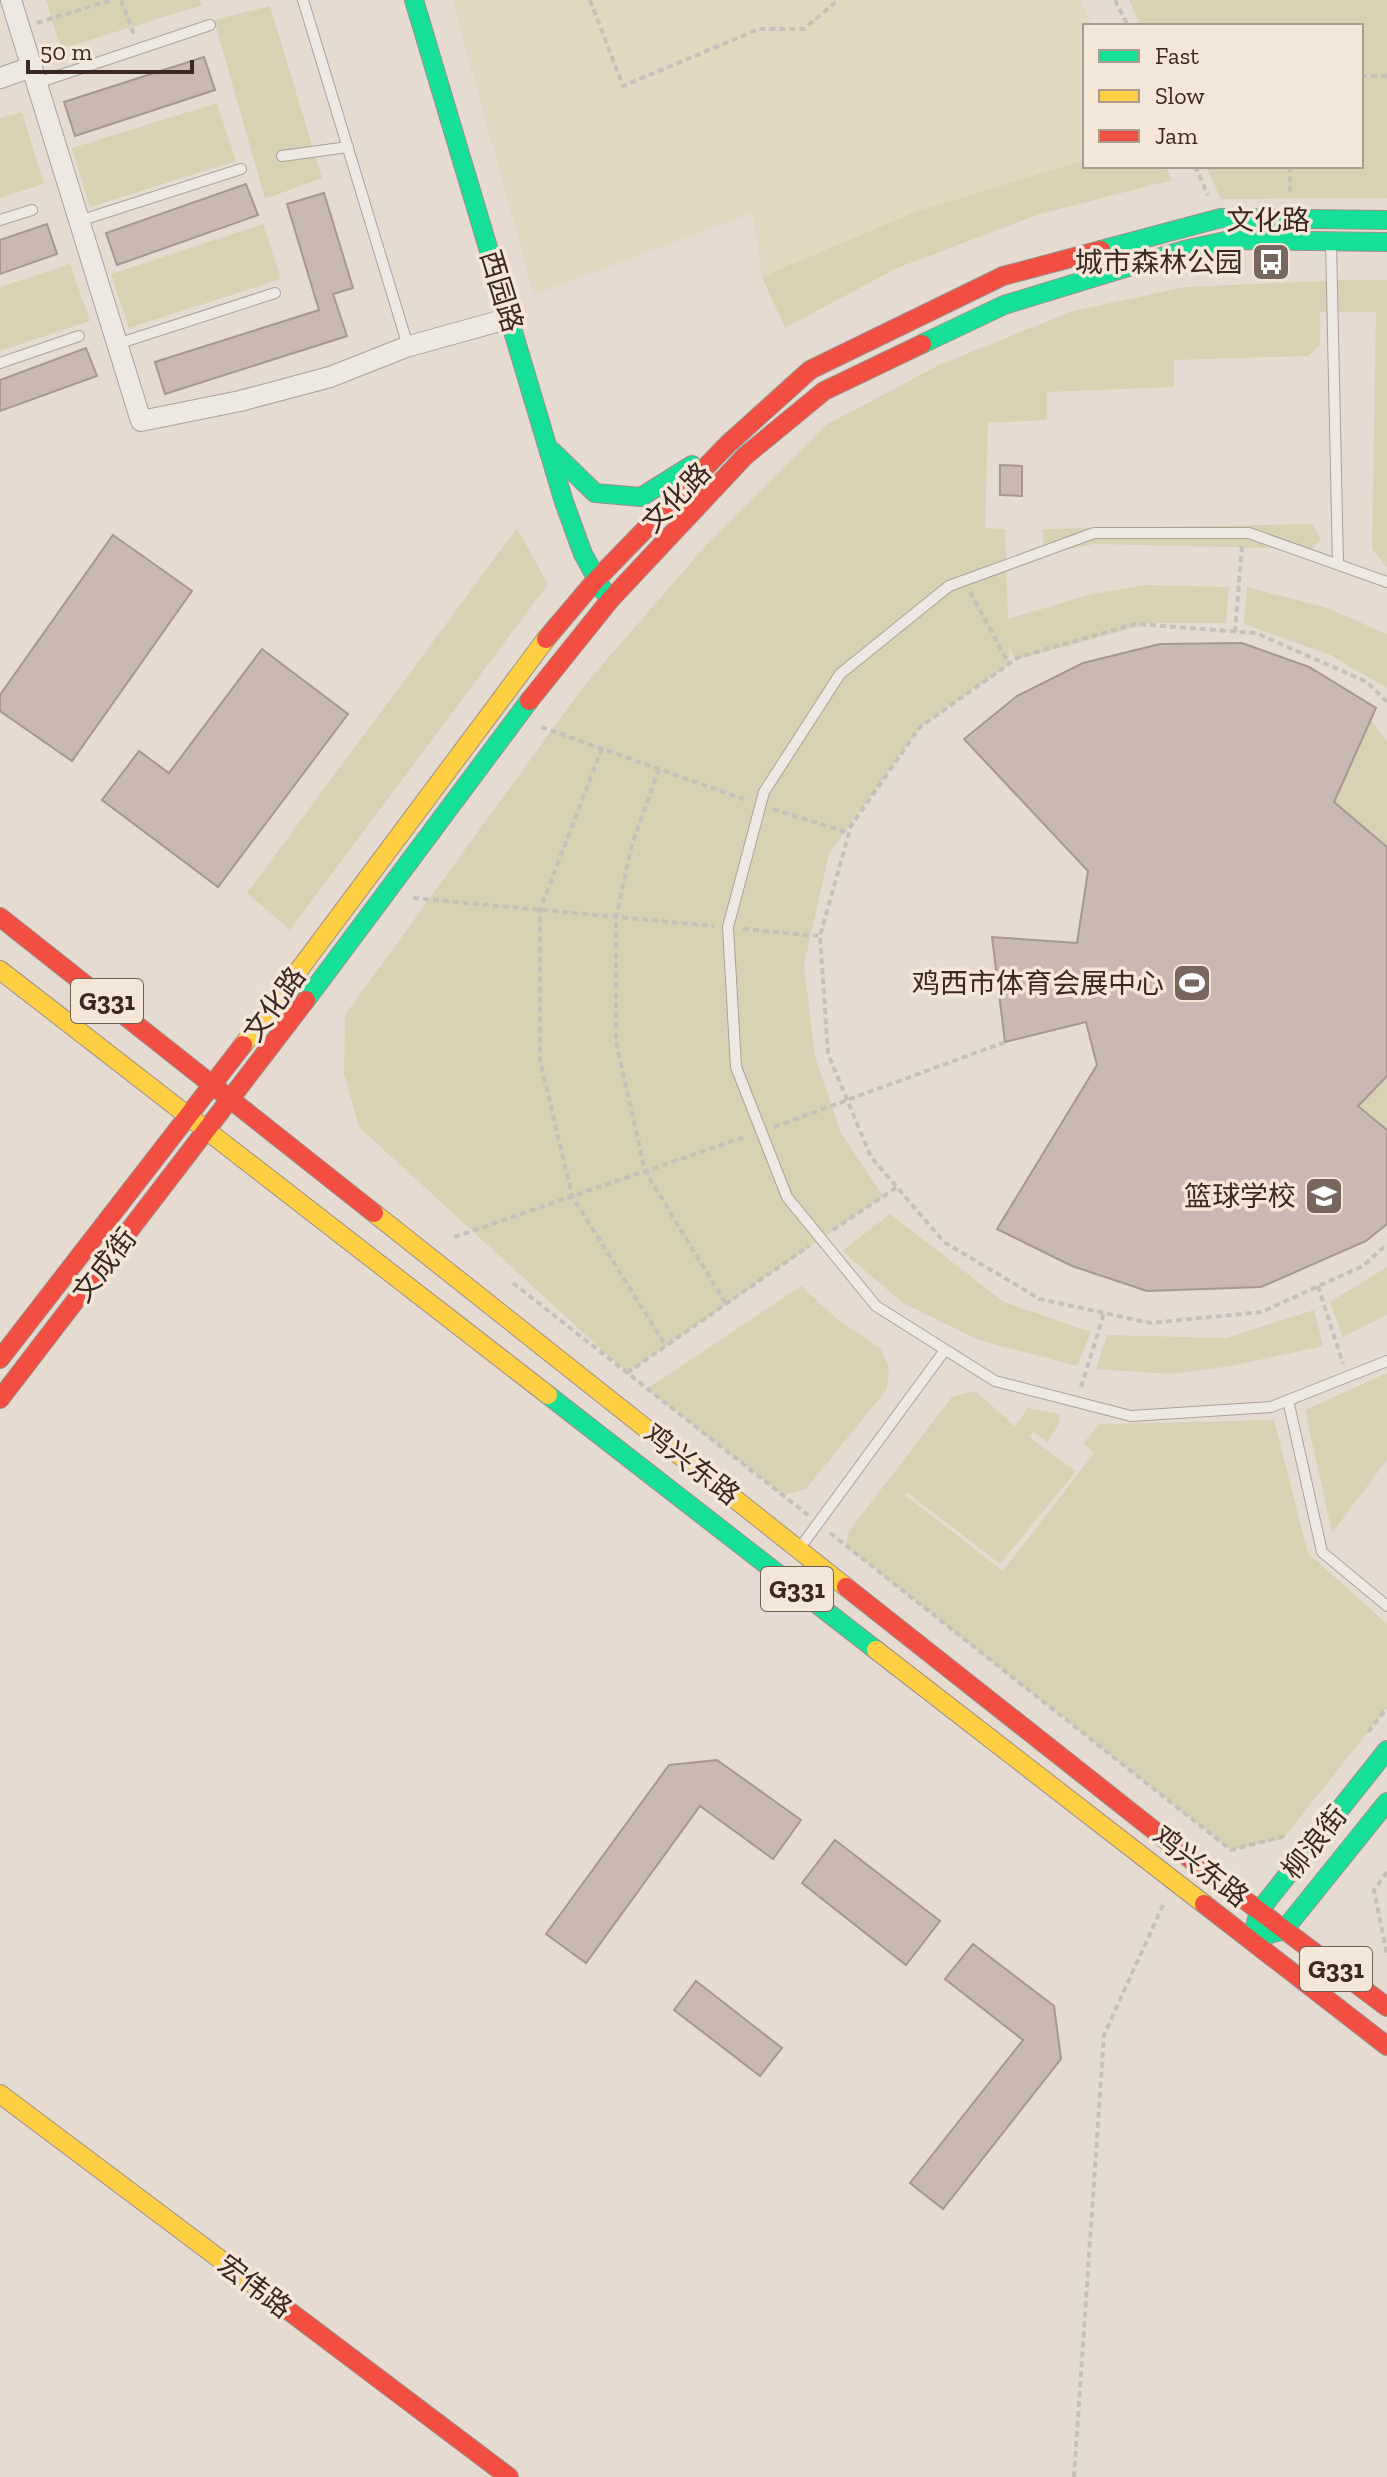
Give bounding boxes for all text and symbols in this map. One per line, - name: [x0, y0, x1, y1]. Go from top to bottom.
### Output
- scale bar: [28, 24, 192, 74]
- legend: [1083, 24, 1363, 168]
- text: 50 m: [40, 37, 93, 66]
- text: Fast: [1155, 41, 1199, 70]
- text: Slow: [1155, 81, 1205, 110]
- text: Jam: [1155, 121, 1198, 150]
- street label: 文化路: [1226, 204, 1310, 237]
- bus stop icon: 城市森林公园: [1250, 241, 1292, 283]
- street label: 西园路: [473, 246, 530, 336]
- place label: 城市森林公园: [1075, 246, 1243, 279]
- street label: 文化路: [635, 456, 717, 539]
- street label: 文化路: [236, 961, 312, 1048]
- sports icon: 鸡西市体育会展中心: [1171, 962, 1213, 1004]
- place label: 鸡西市体育会展中心: [912, 967, 1164, 1000]
- road number: G331: [71, 979, 143, 1023]
- school or university icon: 篮球学校: [1303, 1175, 1345, 1217]
- place label: 篮球学校: [1184, 1180, 1296, 1213]
- street label: 文成街: [66, 1222, 143, 1309]
- street label: 鸡兴东路: [637, 1417, 746, 1512]
- road number: G331: [761, 1567, 833, 1611]
- street label: 柳浪街: [1275, 1799, 1354, 1885]
- street label: 鸡兴东路: [1146, 1819, 1255, 1914]
- road number: G331: [1300, 1947, 1372, 1991]
- street label: 宏伟路: [211, 2248, 298, 2325]

